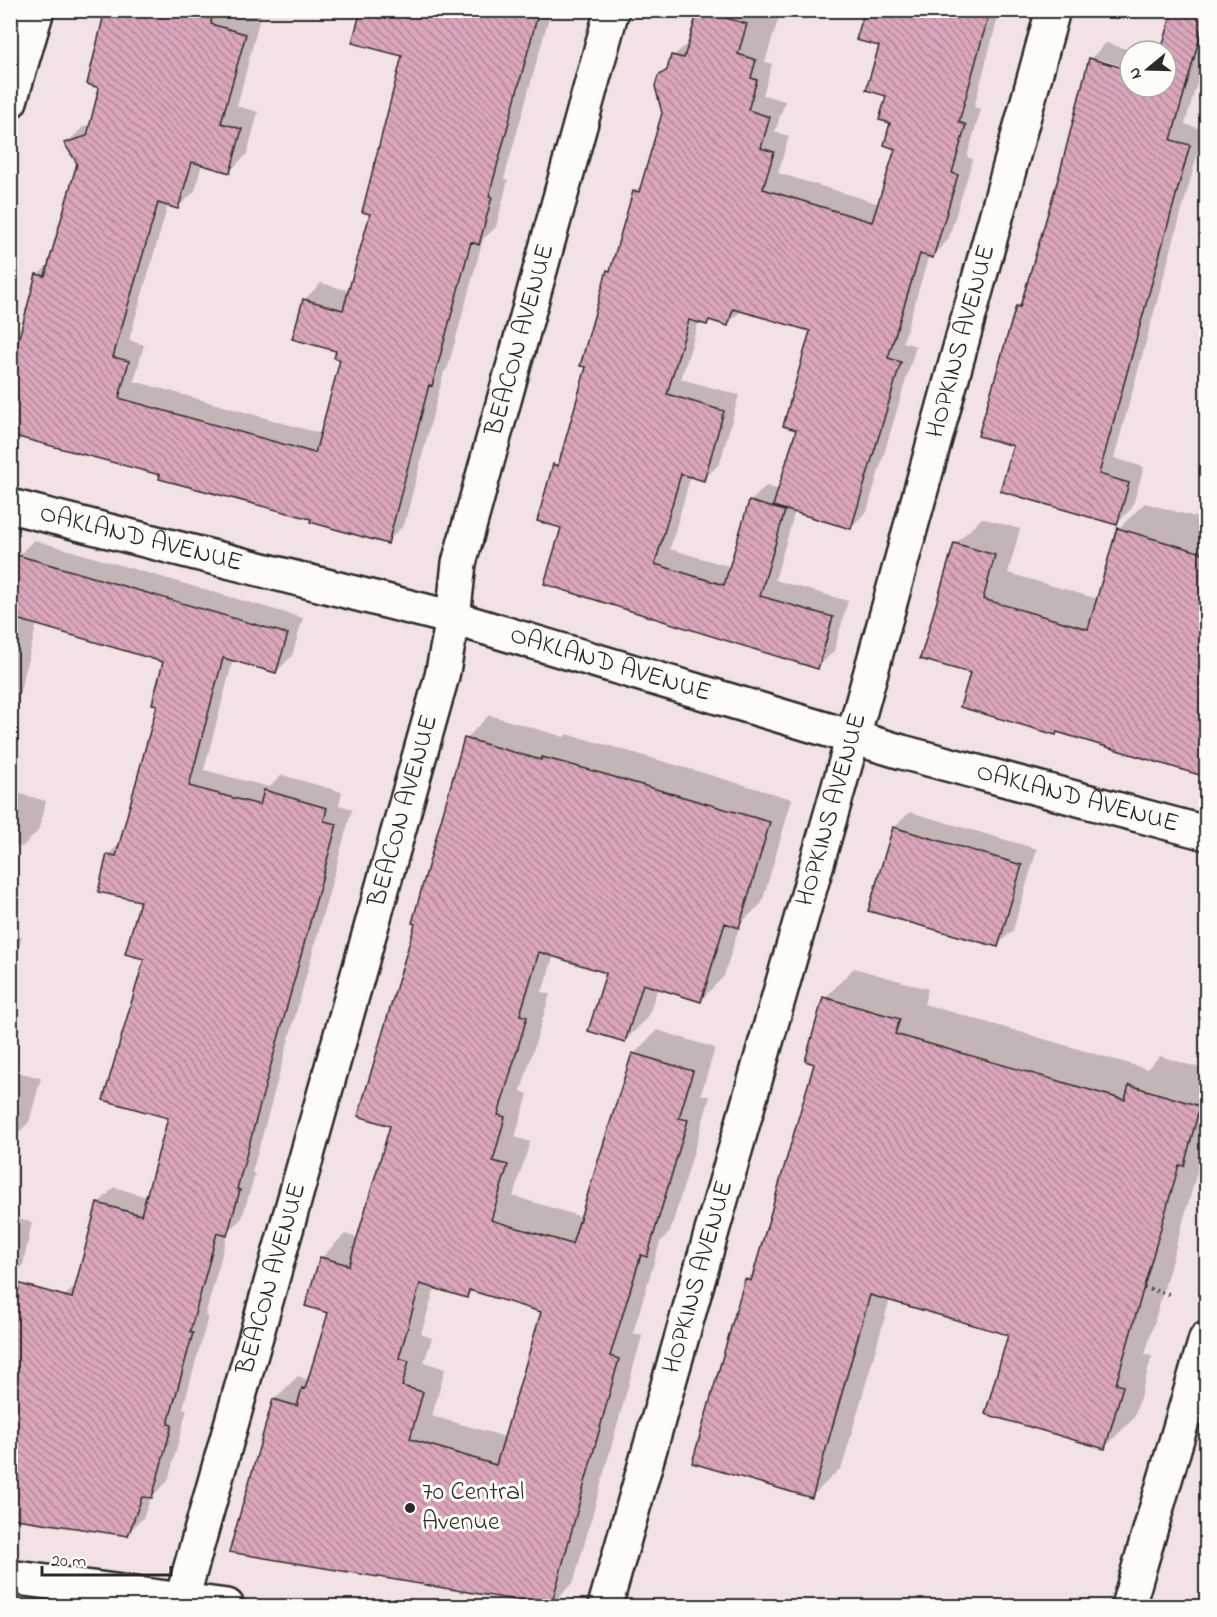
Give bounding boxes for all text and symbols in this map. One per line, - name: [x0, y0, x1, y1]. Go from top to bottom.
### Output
- north arrow: [1118, 39, 1178, 99]
- text: N: [1123, 64, 1149, 82]
- street label: BEACON AVENUE: [476, 240, 565, 441]
- street label: HOPKINS AVENUE: [917, 240, 1007, 442]
- street label: OAKLAND AVENUE: [35, 495, 247, 583]
- street label: OAKLAND AVENUE: [505, 617, 715, 713]
- street label: HOPKINS AVENUE: [787, 709, 878, 911]
- street label: BEACON AVENUE: [359, 711, 449, 912]
- street label: OAKLAND AVENUE: [972, 754, 1183, 844]
- street label: HOPKINS AVENUE: [653, 1176, 744, 1378]
- street label: BEACON AVENUE: [227, 1178, 317, 1380]
- place label: 70 Central Avenue: [422, 1474, 524, 1542]
- marker: 70 Central Avenue: [403, 1501, 417, 1515]
- scale bar: [42, 1539, 171, 1577]
- text: 20 m: [51, 1549, 86, 1575]

